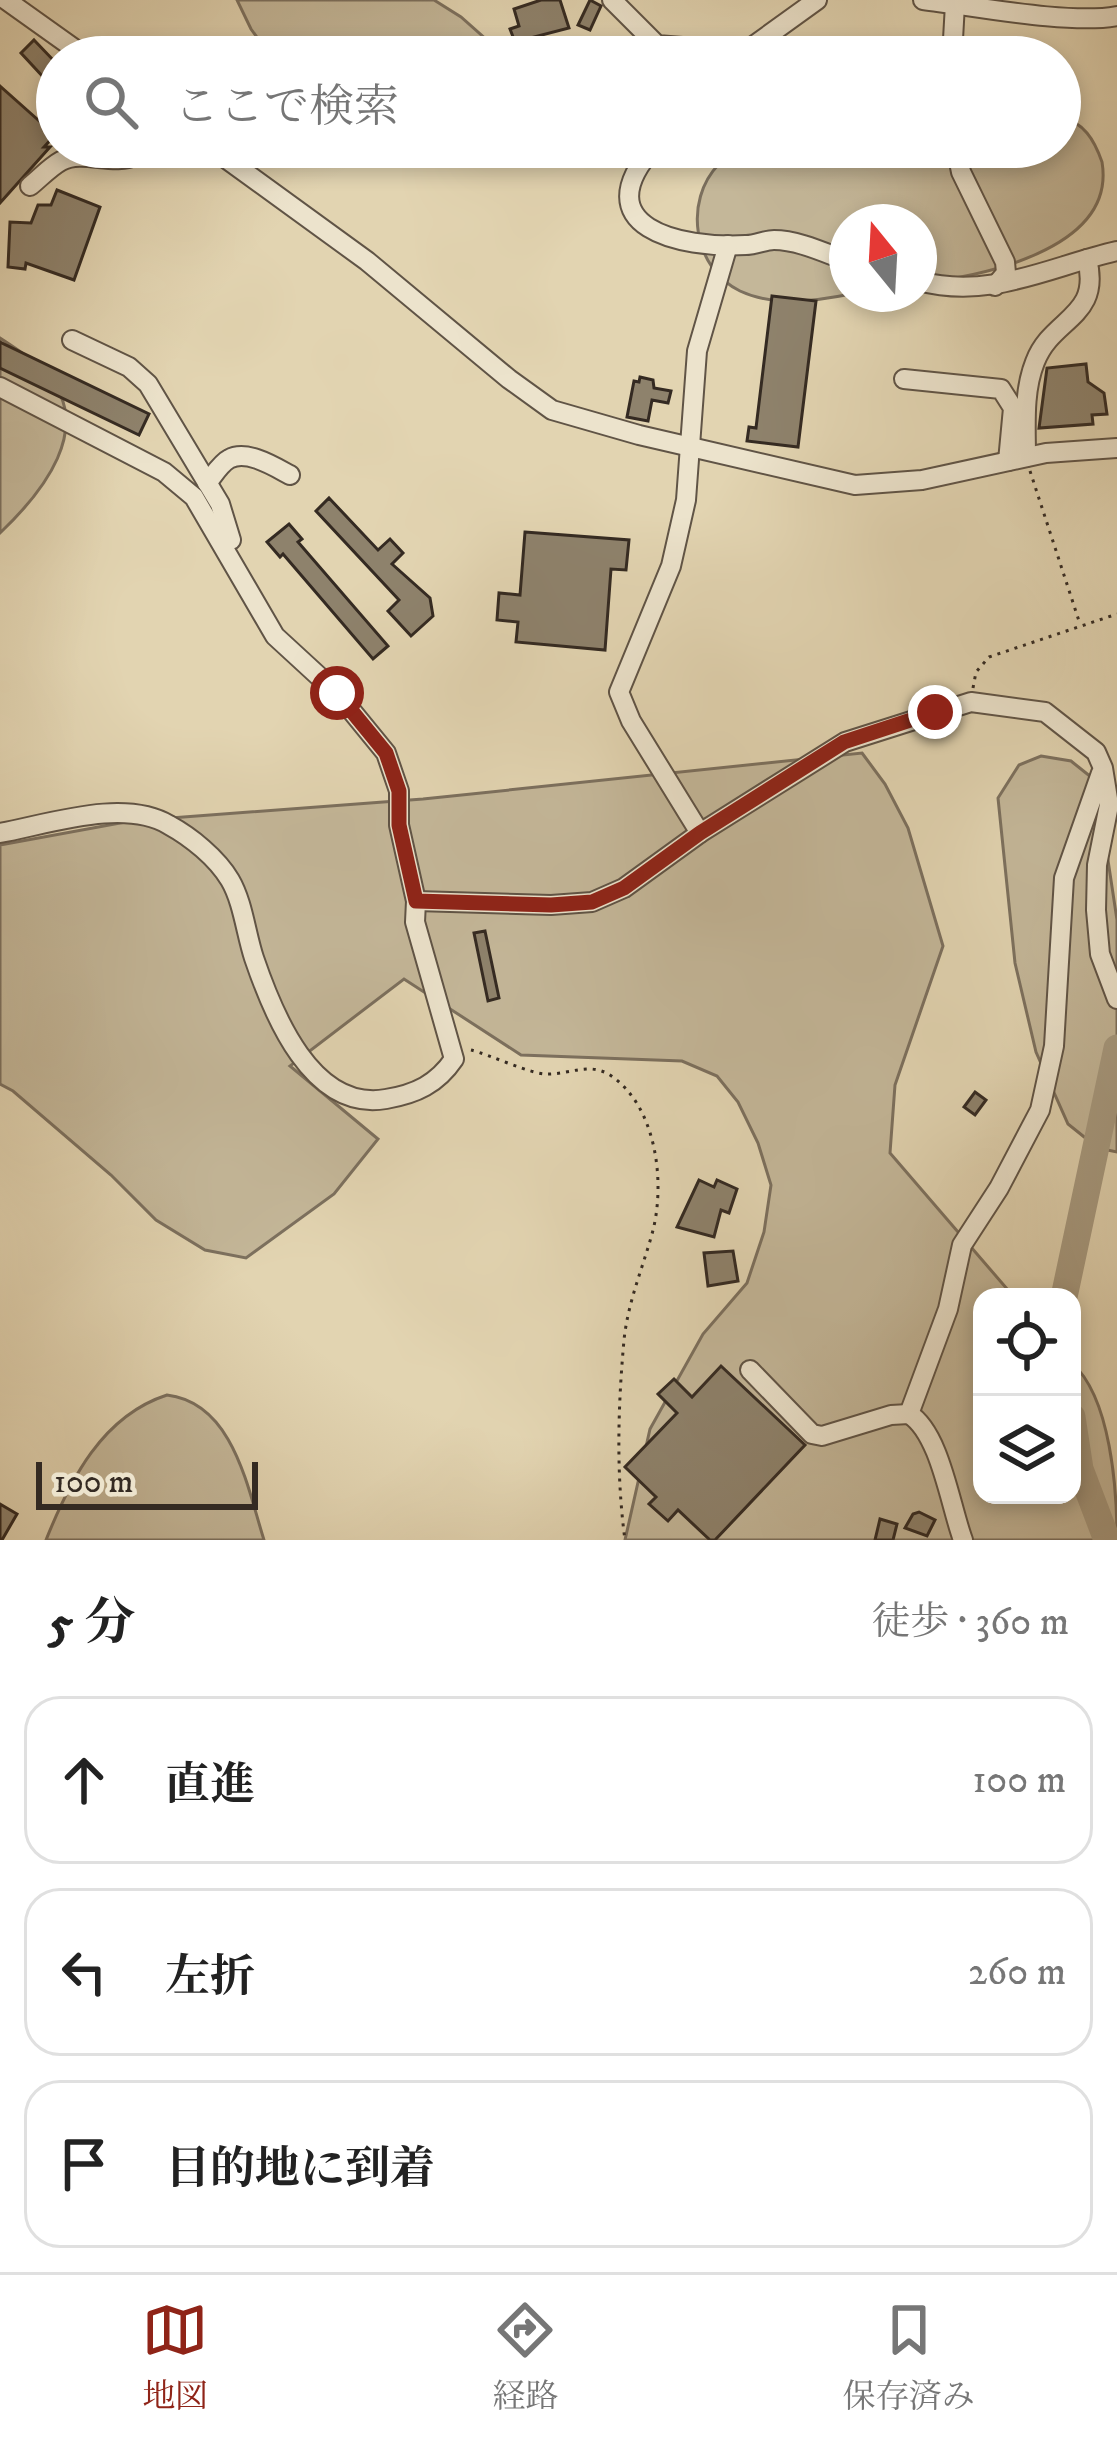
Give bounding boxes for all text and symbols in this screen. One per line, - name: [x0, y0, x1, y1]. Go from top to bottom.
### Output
- search box: [36, 36, 1081, 168]
- icon: search: [78, 69, 144, 135]
- text: ここで検索: [174, 80, 399, 136]
- north arrow: [829, 204, 937, 312]
- route start: [310, 666, 364, 720]
- route end: [908, 685, 962, 739]
- map controls: [973, 1288, 1081, 1504]
- button: locate: [973, 1288, 1081, 1396]
- button: layers: [973, 1396, 1081, 1504]
- scale bar: [36, 1456, 258, 1509]
- text: 100 m: [54, 1462, 133, 1503]
- text: 5 分: [48, 1592, 135, 1656]
- text: 徒歩 · 360 m: [871, 1598, 1069, 1647]
- icon: ahead: [51, 1747, 117, 1813]
- text: 100 m: [972, 1756, 1066, 1805]
- text: 直進: [165, 1758, 255, 1814]
- icon: left: [51, 1939, 117, 2005]
- text: 260 m: [968, 1948, 1066, 1997]
- text: 左折: [165, 1950, 255, 2006]
- icon: arrive: [51, 2131, 117, 2197]
- text: 目的地に到着: [165, 2142, 435, 2198]
- tab: 地図: [142, 2297, 208, 2418]
- tab: 経路: [492, 2297, 558, 2418]
- tab: 保存済み: [843, 2297, 975, 2418]

